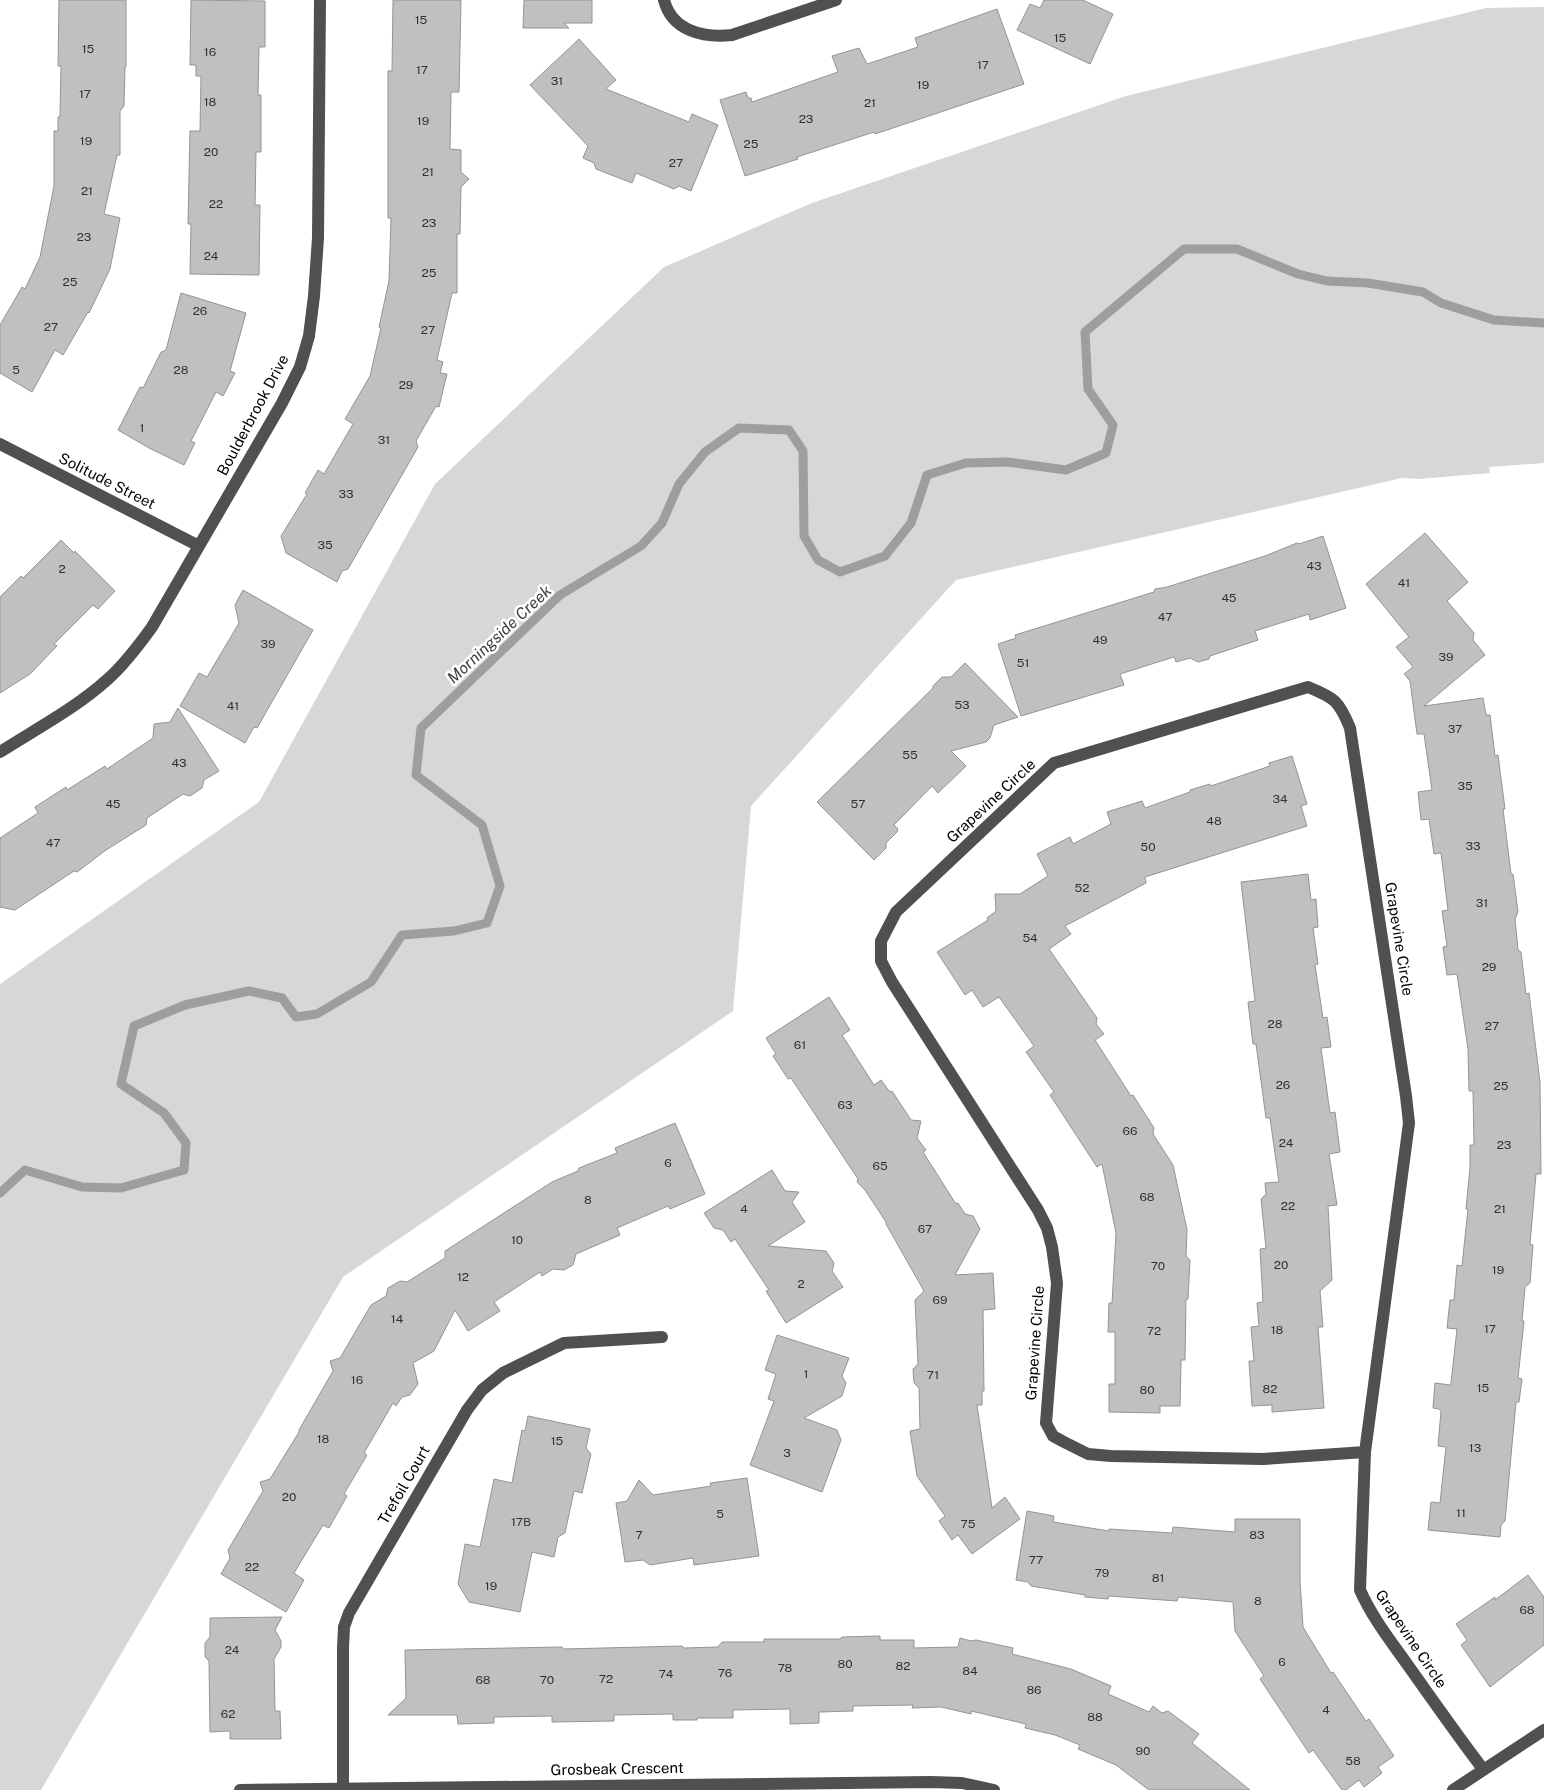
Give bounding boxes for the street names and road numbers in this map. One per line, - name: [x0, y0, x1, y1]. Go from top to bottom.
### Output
- street label: Boulderbrook Drive: [213, 351, 292, 478]
- street label: Solitude Street: [56, 449, 158, 512]
- street label: Grapevine Circle: [943, 755, 1038, 846]
- street label: Grapevine Circle: [1382, 881, 1417, 997]
- street label: Grapevine Circle: [1022, 1285, 1047, 1401]
- street label: Trefoil Court: [374, 1442, 433, 1527]
- street label: Grapevine Circle: [1372, 1586, 1451, 1691]
- street label: Grosbeak Crescent: [550, 1759, 684, 1778]

